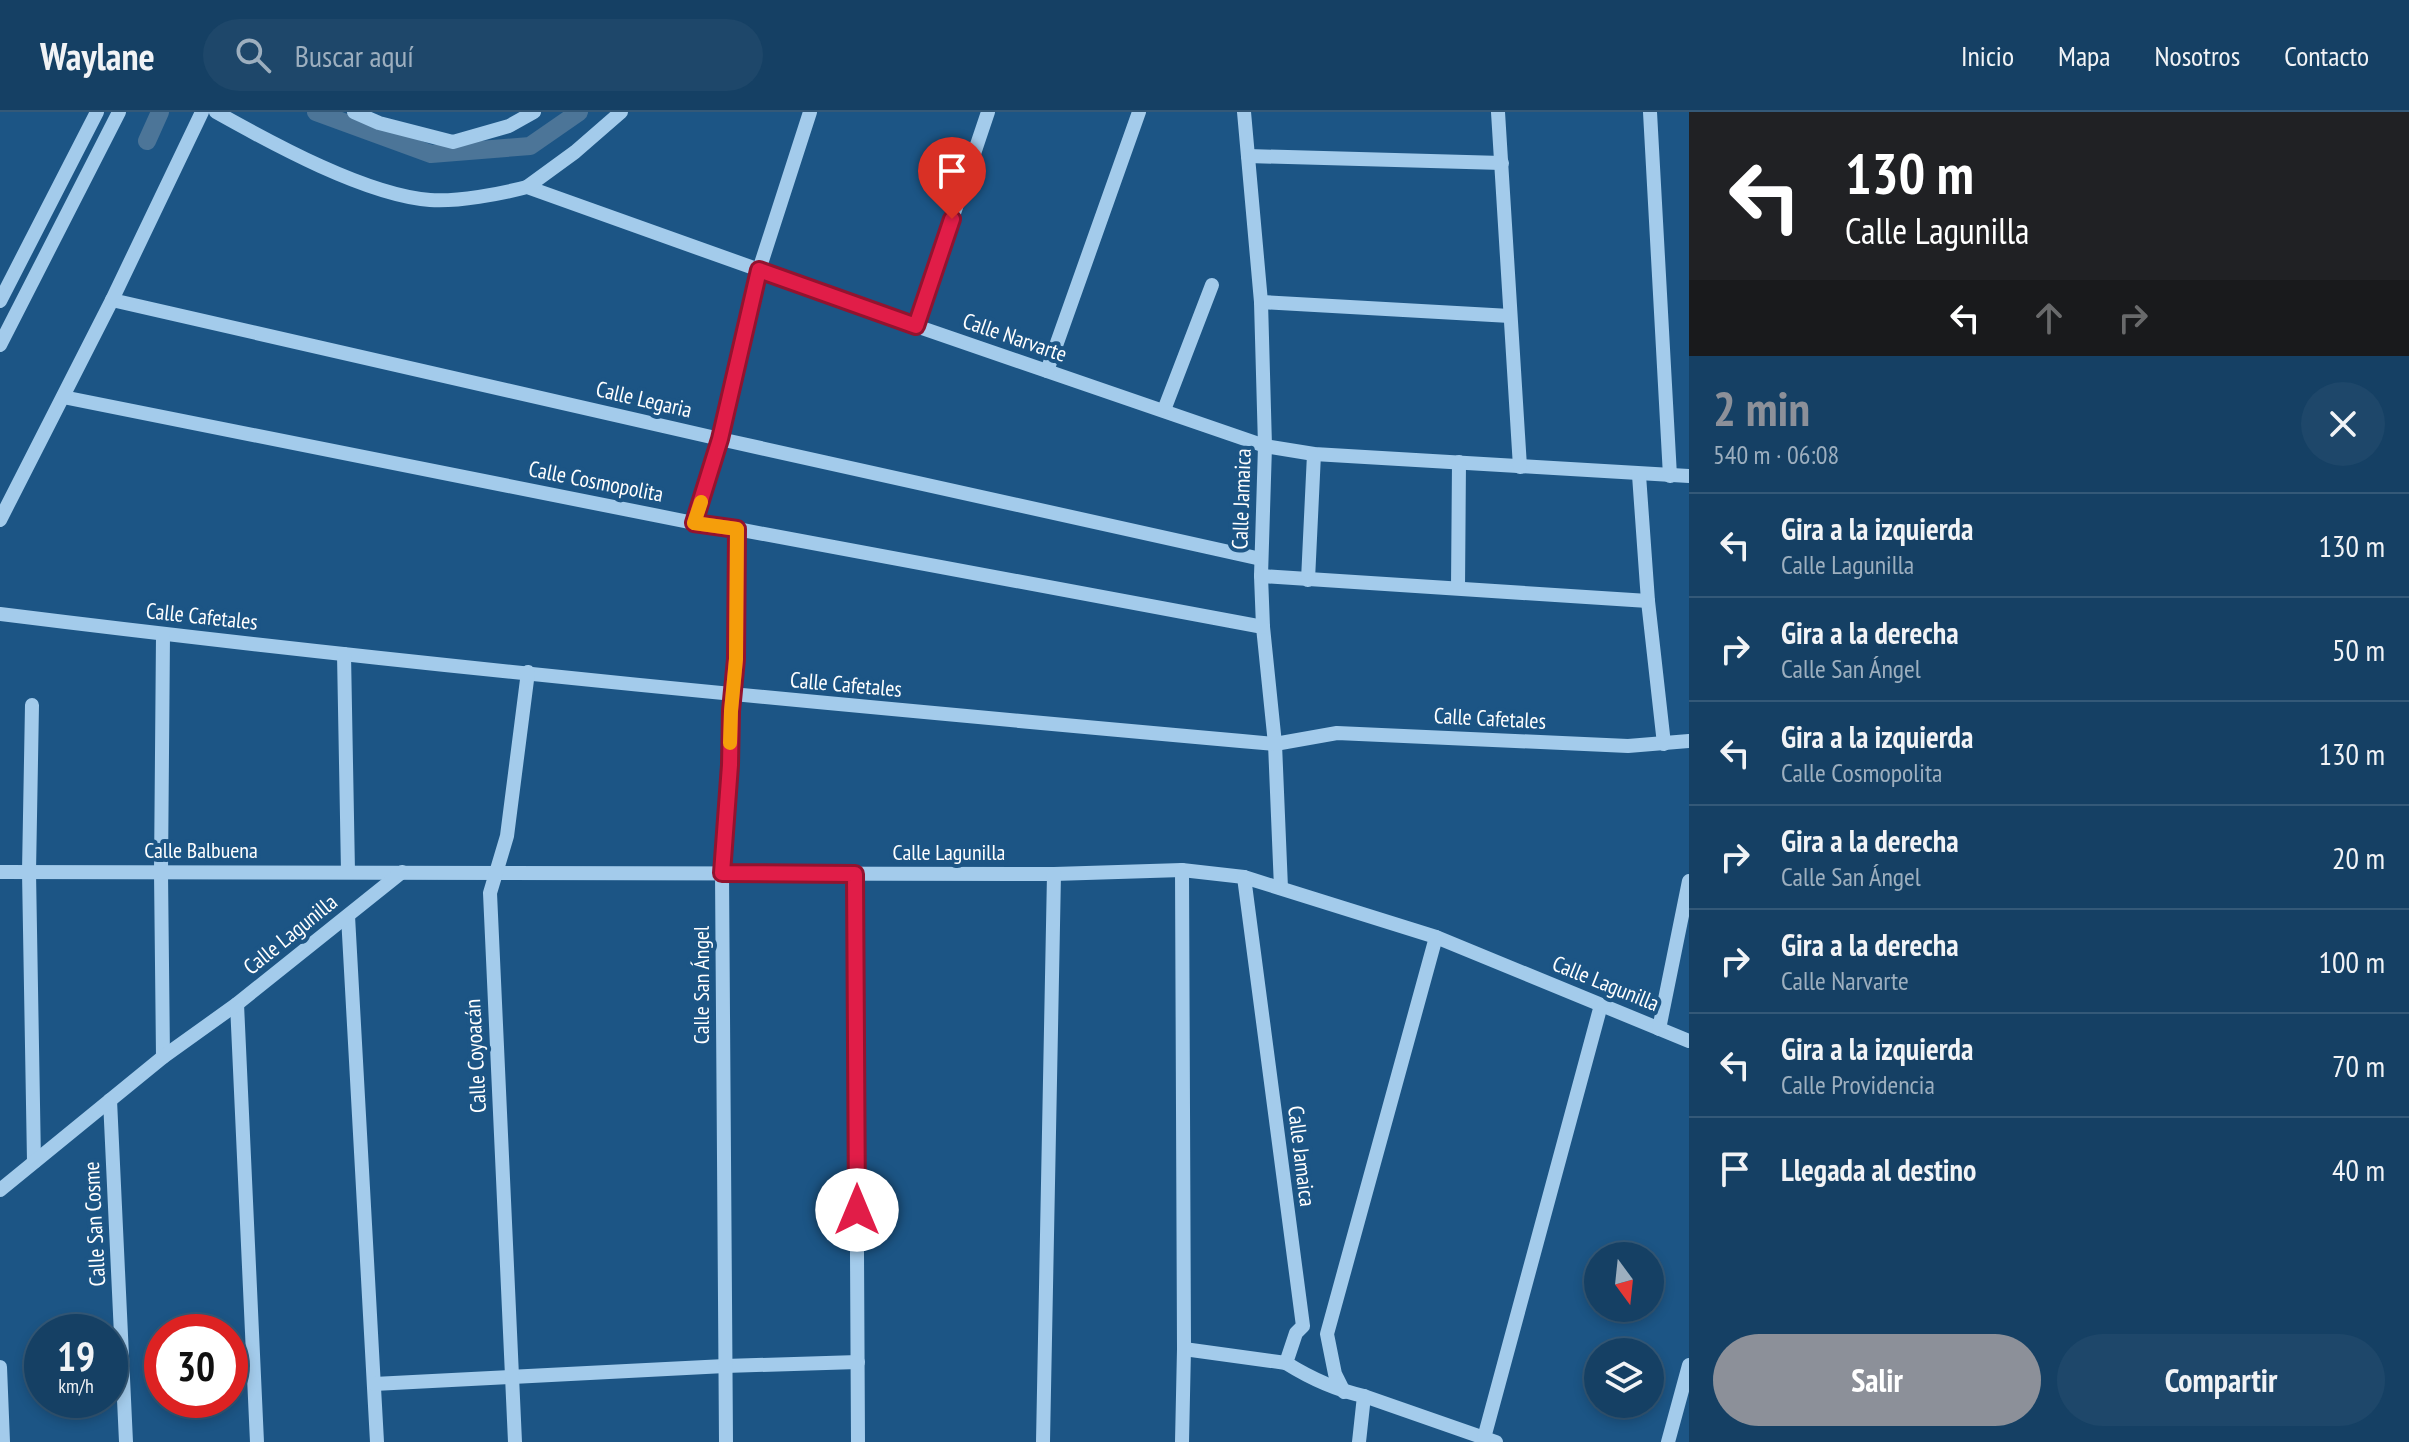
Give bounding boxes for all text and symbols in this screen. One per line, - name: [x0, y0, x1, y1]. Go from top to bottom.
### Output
- search box: [203, 19, 763, 91]
- text: Waylane: [40, 31, 155, 80]
- icon: search: [231, 33, 275, 77]
- text: Buscar aquí: [295, 36, 414, 75]
- text: Inicio: [1961, 37, 2014, 74]
- text: Mapa: [2058, 37, 2110, 74]
- text: Nosotros: [2154, 37, 2240, 74]
- text: Contacto: [2284, 37, 2369, 74]
- pin: [918, 137, 986, 219]
- text: 130 m: [1845, 137, 1974, 209]
- icon: left: [1713, 144, 1817, 248]
- icon: arrive: [930, 149, 974, 193]
- text: Calle Lagunilla: [1845, 207, 2030, 254]
- icon: left: [1943, 296, 1987, 340]
- icon: ahead: [2027, 296, 2071, 340]
- icon: right: [2111, 296, 2155, 340]
- street label: Calle Narvarte: [959, 306, 1071, 368]
- street label: Calle Legaria: [593, 374, 695, 424]
- text: 2 min: [1713, 377, 1810, 439]
- button: close: [2301, 382, 2385, 466]
- text: 540 m · 06:08: [1713, 438, 1839, 471]
- street label: Calle Jamaica: [1225, 448, 1257, 550]
- street label: Calle Cosmopolita: [526, 454, 666, 508]
- text: Gira a la izquierda: [1781, 509, 1973, 548]
- icon: left: [1713, 523, 1757, 567]
- text: 130 m: [2319, 526, 2385, 565]
- text: Calle Lagunilla: [1781, 548, 1914, 581]
- street label: Calle Cafetales: [145, 596, 259, 636]
- text: Gira a la derecha: [1781, 613, 1959, 652]
- icon: right: [1713, 627, 1757, 671]
- text: 50 m: [2332, 630, 2385, 669]
- text: Calle San Ángel: [1781, 652, 1921, 685]
- street label: Calle Cafetales: [789, 665, 903, 703]
- street label: Calle Cafetales: [1433, 701, 1547, 735]
- text: Gira a la izquierda: [1781, 717, 1973, 756]
- icon: left: [1713, 731, 1757, 775]
- text: 130 m: [2319, 734, 2385, 773]
- text: Calle Cosmopolita: [1781, 756, 1943, 789]
- text: Gira a la derecha: [1781, 821, 1959, 860]
- icon: right: [1713, 835, 1757, 879]
- street label: Calle Balbuena: [144, 836, 258, 864]
- street label: Calle Lagunilla: [893, 838, 1005, 866]
- text: 20 m: [2332, 838, 2385, 877]
- text: Calle San Ángel: [1781, 860, 1921, 893]
- street label: Calle Lagunilla: [237, 888, 343, 980]
- street label: Calle San Ángel: [687, 925, 715, 1044]
- text: Gira a la derecha: [1781, 925, 1959, 964]
- icon: right: [1713, 939, 1757, 983]
- text: 100 m: [2319, 942, 2385, 981]
- street label: Calle Lagunilla: [1548, 949, 1664, 1017]
- text: Calle Narvarte: [1781, 964, 1909, 997]
- street label: Calle Coyoacán: [458, 998, 492, 1114]
- text: Gira a la izquierda: [1781, 1029, 1973, 1068]
- icon: left: [1713, 1043, 1757, 1087]
- text: 70 m: [2332, 1046, 2385, 1085]
- text: Calle Providencia: [1781, 1068, 1935, 1101]
- street label: Calle Jamaica: [1282, 1104, 1322, 1208]
- icon: arrive: [1713, 1147, 1757, 1191]
- text: Llegada al destino: [1781, 1150, 1976, 1189]
- text: 40 m: [2332, 1150, 2385, 1189]
- street label: Calle San Cosme: [77, 1161, 111, 1287]
- position arrow: [815, 1168, 899, 1252]
- north arrow: [1584, 1242, 1664, 1322]
- map controls: [1584, 1242, 1664, 1418]
- speed limit sign: 30: [144, 1314, 248, 1418]
- text: 19: [57, 1330, 95, 1382]
- button: Salir: [1713, 1334, 2041, 1426]
- button: Compartir: [2057, 1334, 2385, 1426]
- button: layers: [1584, 1338, 1664, 1418]
- text: km/h: [58, 1373, 94, 1399]

